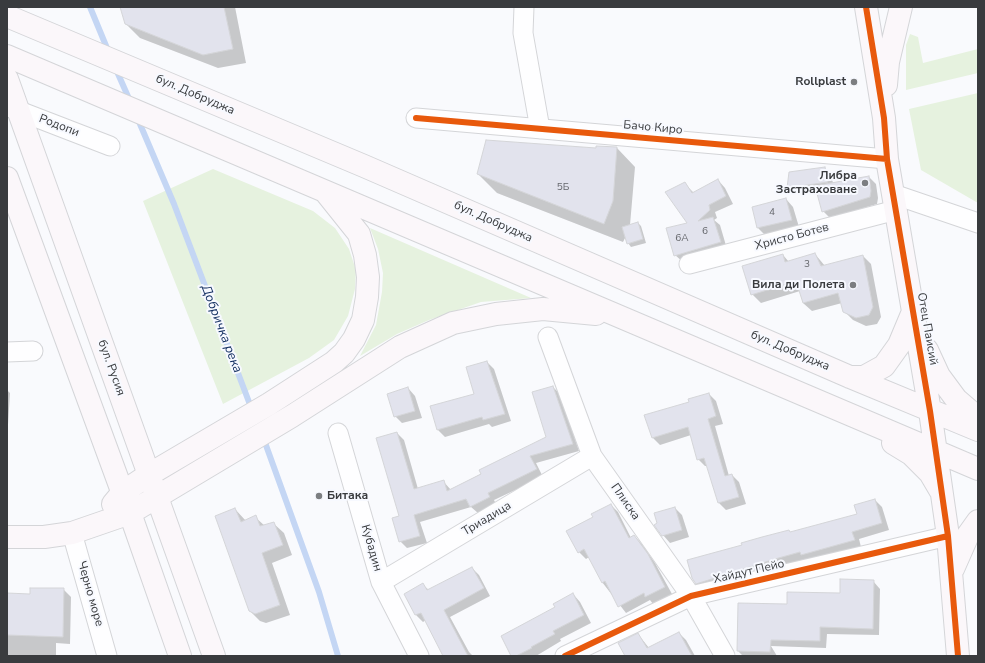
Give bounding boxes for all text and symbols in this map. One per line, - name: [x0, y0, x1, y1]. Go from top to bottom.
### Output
- street label: бул. Добруджа: [153, 72, 237, 118]
- place label: Rollplast: [795, 75, 846, 89]
- marker: Rollplast: [849, 77, 859, 87]
- street label: Родопи: [37, 112, 81, 140]
- street label: Бачо Киро: [623, 118, 683, 138]
- place label: Либра Застраховане: [776, 169, 857, 197]
- marker: Либра Застраховане: [860, 178, 870, 188]
- house number: 5Б: [557, 182, 569, 194]
- street label: бул. Добруджа: [452, 198, 534, 246]
- house number: 4: [769, 207, 775, 219]
- street label: Христо Ботев: [753, 220, 831, 254]
- house number: 6: [702, 226, 708, 238]
- house number: 6A: [675, 233, 689, 245]
- house number: 3: [804, 259, 810, 271]
- place label: Вила ди Полета: [752, 278, 845, 292]
- marker: Вила ди Полета: [848, 280, 858, 290]
- water label: Добричка река: [197, 283, 245, 375]
- street label: Отец Паисий: [914, 292, 940, 366]
- street label: бул. Добруджа: [748, 328, 832, 374]
- street label: бул. Русия: [94, 338, 128, 398]
- street label: Плиска: [607, 481, 643, 523]
- place label: Битака: [327, 489, 368, 503]
- marker: Битака: [314, 491, 324, 501]
- street label: Триадица: [460, 499, 514, 539]
- street label: Кубадин: [357, 523, 385, 573]
- street label: Хайдут Пейо: [712, 557, 786, 587]
- street label: Черно море: [74, 560, 106, 628]

